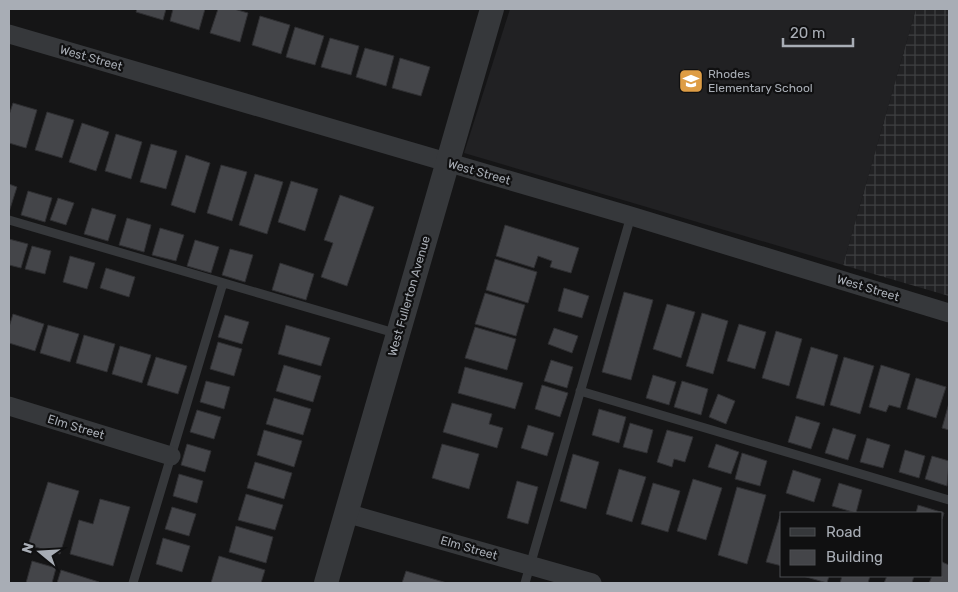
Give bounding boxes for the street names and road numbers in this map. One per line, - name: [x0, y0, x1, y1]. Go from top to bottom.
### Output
- street label: West Street: [58, 42, 124, 74]
- street label: West Street: [446, 156, 512, 188]
- street label: West Fullerton Avenue: [385, 234, 433, 358]
- street label: West Street: [835, 272, 901, 304]
- street label: Elm Street: [46, 412, 106, 442]
- street label: Elm Street: [439, 533, 499, 563]

